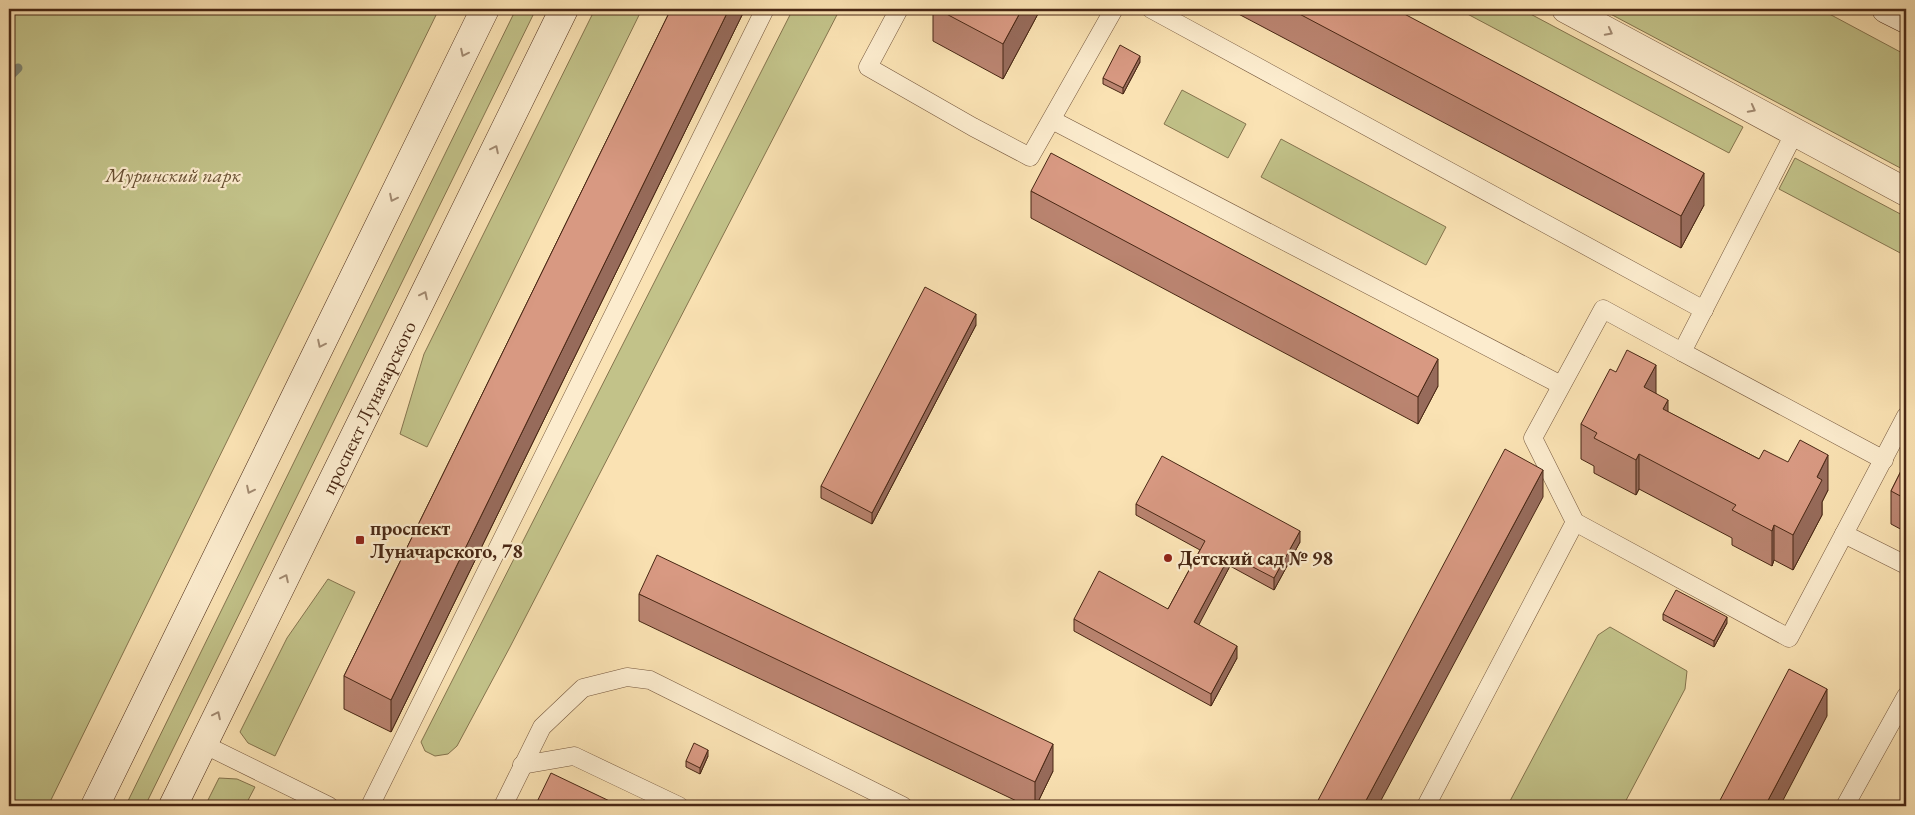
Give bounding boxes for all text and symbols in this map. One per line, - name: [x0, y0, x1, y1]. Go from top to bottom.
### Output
- one-way arrow: [1604, 26, 1613, 36]
- one-way arrow: [460, 47, 470, 56]
- one-way arrow: [1747, 103, 1756, 113]
- one-way arrow: [489, 145, 499, 154]
- park label: Муринский парк: [104, 162, 241, 188]
- one-way arrow: [389, 193, 399, 202]
- one-way arrow: [418, 291, 428, 300]
- street label: проспект Луначарского: [315, 316, 422, 498]
- one-way arrow: [317, 339, 327, 348]
- one-way arrow: [246, 485, 256, 494]
- place label: проспект Луначарского, 78: [370, 515, 523, 564]
- marker: проспект Луначарского, 78: [354, 534, 366, 546]
- place label: Детский сад № 98: [1178, 545, 1333, 571]
- marker: Детский сад № 98: [1162, 552, 1174, 564]
- one-way arrow: [279, 574, 289, 583]
- one-way arrow: [211, 712, 221, 721]

